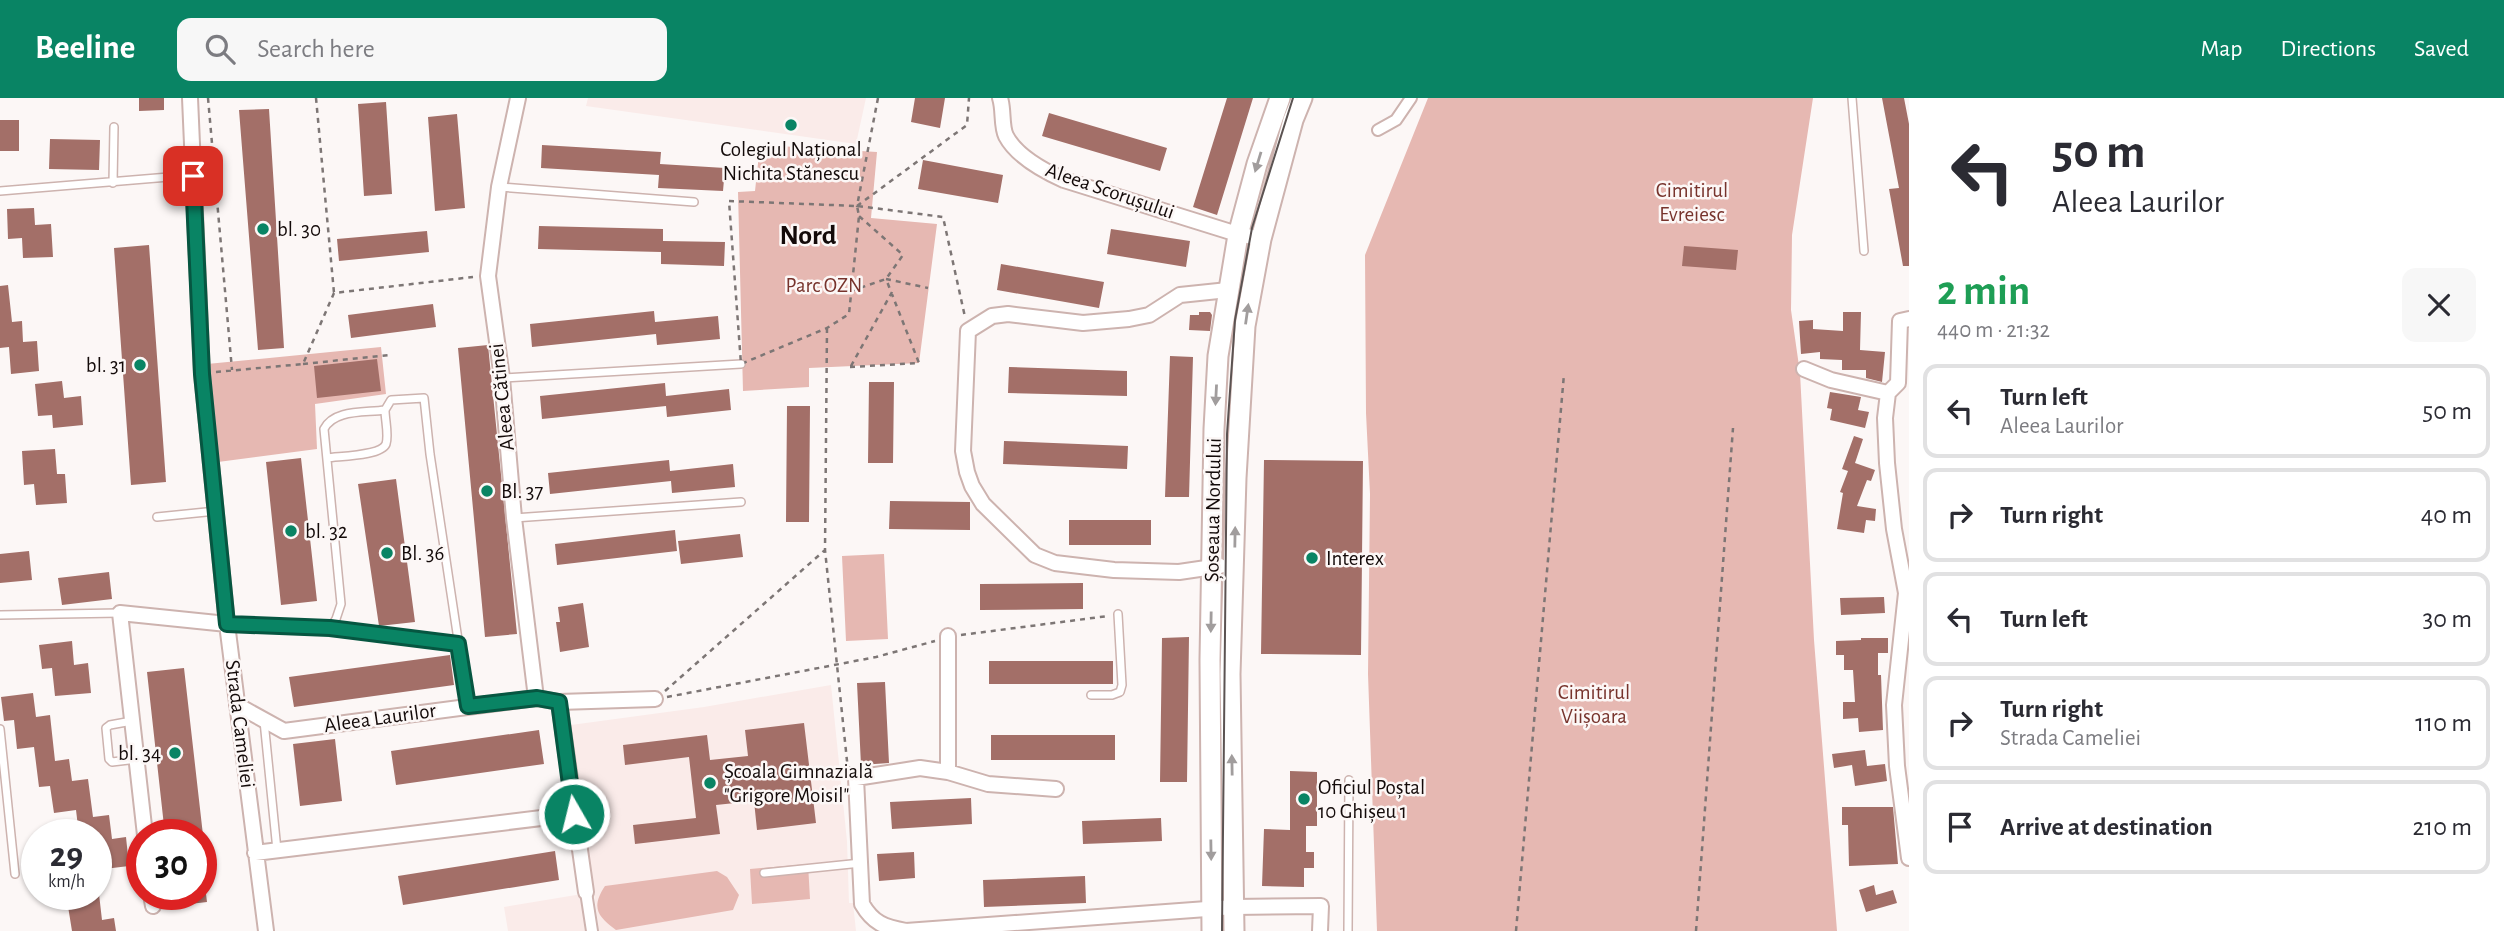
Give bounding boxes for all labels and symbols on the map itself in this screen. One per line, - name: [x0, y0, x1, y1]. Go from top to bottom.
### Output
- marker: Colegiul Național Nichita Stănescu: [783, 117, 799, 133]
- place label: Colegiul Național Nichita Stănescu: [720, 139, 862, 184]
- pin: [163, 146, 223, 206]
- one-way arrow: [1252, 152, 1262, 173]
- street label: Aleea Scorușului: [1042, 159, 1177, 225]
- park label: Cimitirul Evreiesc: [1656, 180, 1728, 225]
- place label: bl. 30: [277, 219, 321, 240]
- marker: bl. 30: [255, 221, 271, 237]
- district label: Nord: [779, 222, 837, 250]
- park label: Parc OZN: [786, 275, 862, 296]
- one-way arrow: [1242, 302, 1253, 324]
- street label: Aleea Cătinei: [486, 342, 518, 452]
- place label: bl. 31: [86, 355, 126, 376]
- marker: bl. 31: [132, 357, 148, 373]
- one-way arrow: [1210, 384, 1221, 406]
- street label: Șoseaua Nordului: [1201, 438, 1227, 582]
- place label: Bl. 37: [501, 481, 543, 502]
- marker: Bl. 37: [479, 483, 495, 499]
- place label: bl. 32: [305, 521, 347, 542]
- marker: bl. 32: [283, 523, 299, 539]
- one-way arrow: [1230, 526, 1241, 548]
- place label: Bl. 36: [401, 543, 444, 564]
- marker: Bl. 36: [379, 545, 395, 561]
- place label: Interex: [1326, 548, 1384, 569]
- marker: Interex: [1304, 550, 1320, 566]
- one-way arrow: [1205, 611, 1217, 633]
- street label: Strada Cameliei: [222, 659, 258, 789]
- park label: Cimitirul Viișoara: [1558, 682, 1630, 729]
- street label: Aleea Laurilor: [323, 700, 437, 736]
- place label: bl. 34: [118, 743, 161, 764]
- marker: bl. 34: [167, 745, 183, 761]
- one-way arrow: [1226, 754, 1238, 776]
- place label: Școala Gimnazială "Grigore Moisil": [724, 761, 873, 806]
- marker: Școala Gimnazială "Grigore Moisil": [702, 775, 718, 791]
- position arrow: [537, 777, 611, 851]
- place label: Oficiul Poștal 10 Ghișeu 1: [1318, 777, 1425, 824]
- marker: Oficiul Poștal 10 Ghișeu 1: [1296, 791, 1312, 807]
- speed limit sign: 30: [126, 819, 217, 910]
- one-way arrow: [1205, 839, 1217, 861]

